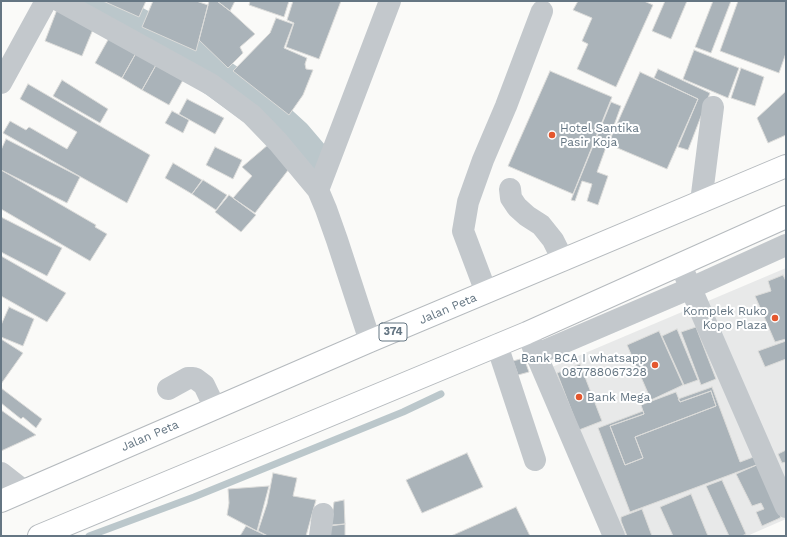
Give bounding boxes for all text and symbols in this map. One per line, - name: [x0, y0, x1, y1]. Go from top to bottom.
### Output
- place label: Hotel Santika Pasir Koja: [560, 121, 639, 149]
- marker: Hotel Santika Pasir Koja: [547, 130, 557, 140]
- street label: Jalan Peta: [417, 290, 479, 328]
- place label: Komplek Ruko Kopo Plaza: [683, 304, 767, 332]
- marker: Komplek Ruko Kopo Plaza: [770, 313, 780, 323]
- road number: 374: [379, 323, 407, 341]
- place label: Bank BCA I whatsapp 087788067328: [521, 351, 647, 379]
- marker: Bank BCA I whatsapp 087788067328: [650, 360, 660, 370]
- place label: Bank Mega: [587, 390, 650, 404]
- marker: Bank Mega: [574, 392, 584, 402]
- street label: Jalan Peta: [119, 417, 181, 455]

